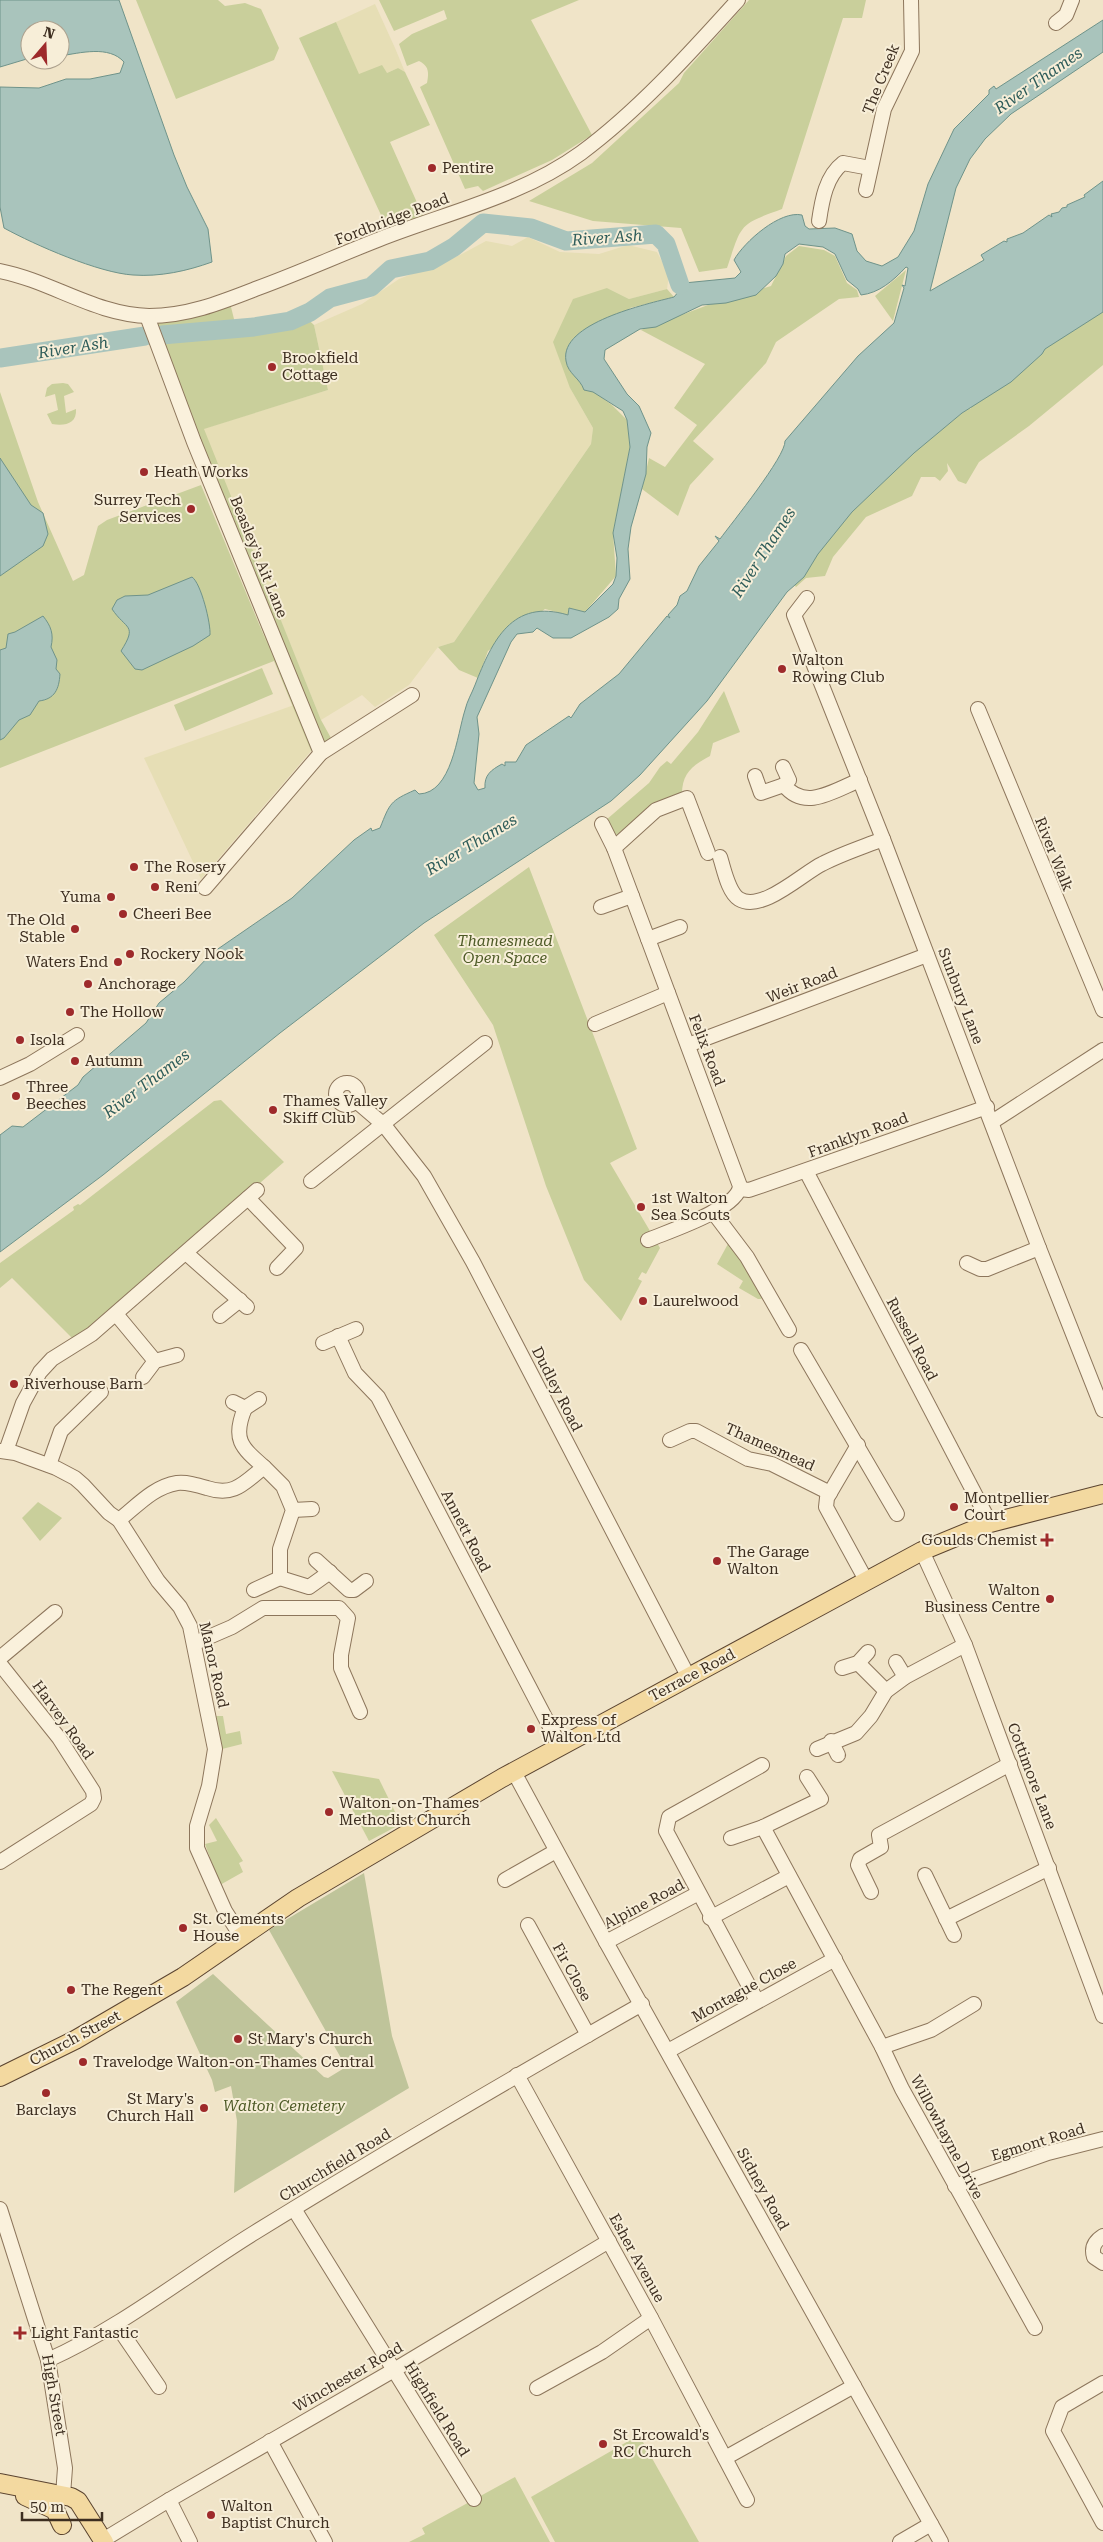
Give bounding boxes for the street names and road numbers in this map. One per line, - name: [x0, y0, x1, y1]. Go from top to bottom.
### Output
- street label: The Creek: [859, 41, 903, 117]
- street label: Fordbridge Road: [333, 189, 452, 249]
- street label: Beasley's Ait Lane: [226, 494, 292, 620]
- street label: River Walk: [1031, 814, 1077, 894]
- street label: Sunbury Lane: [934, 945, 988, 1047]
- street label: Weir Road: [764, 963, 840, 1007]
- street label: Felix Road: [685, 1012, 729, 1089]
- street label: Franklyn Road: [805, 1108, 911, 1161]
- street label: Russell Road: [883, 1294, 942, 1384]
- street label: Dudley Road: [528, 1344, 586, 1435]
- street label: Thamesmead: [722, 1419, 818, 1475]
- street label: Annett Road: [438, 1487, 495, 1576]
- street label: Manor Road: [195, 1620, 233, 1710]
- street label: Terrace Road: [646, 1645, 738, 1705]
- street label: Harvey Road: [28, 1677, 98, 1763]
- street label: Cottimore Lane: [1003, 1720, 1061, 1832]
- street label: Alpine Road: [601, 1875, 688, 1933]
- street label: Fir Close: [549, 1940, 595, 2004]
- street label: Montague Close: [689, 1954, 799, 2026]
- street label: Church Street: [26, 2006, 124, 2070]
- street label: Willowhayne Drive: [907, 2072, 987, 2202]
- street label: Egmont Road: [989, 2119, 1087, 2165]
- street label: Churchfield Road: [276, 2124, 394, 2205]
- street label: Sidney Road: [733, 2145, 793, 2233]
- street label: Esher Avenue: [605, 2211, 669, 2305]
- street label: Winchester Road: [290, 2338, 406, 2416]
- street label: High Street: [38, 2353, 70, 2437]
- street label: Highfield Road: [401, 2358, 474, 2460]

